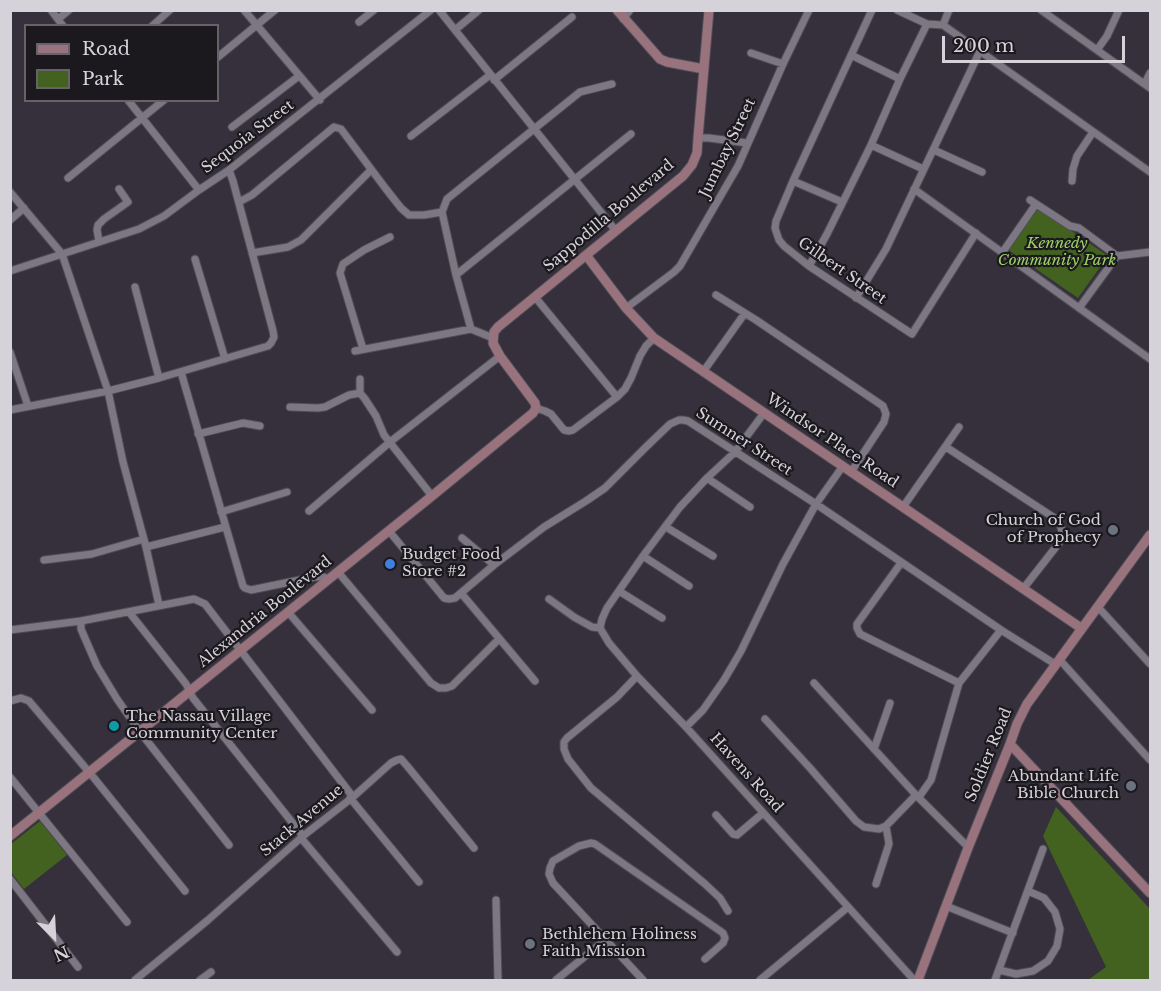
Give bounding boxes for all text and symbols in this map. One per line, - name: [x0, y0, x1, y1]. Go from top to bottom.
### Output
- legend: [24, 24, 219, 102]
- scale bar: [945, 24, 1128, 62]
- text: 200 m: [953, 35, 1014, 57]
- text: Road: [82, 38, 130, 60]
- text: Park: [82, 68, 124, 90]
- street label: Jumbay Street: [696, 95, 760, 201]
- street label: Sequoia Street: [198, 96, 298, 178]
- street label: Sappodilla Boulevard: [540, 156, 678, 276]
- street label: Gilbert Street: [794, 234, 890, 308]
- park label: Kennedy Community Park: [998, 235, 1116, 270]
- street label: Windsor Place Road: [763, 390, 901, 492]
- street label: Sumner Street: [692, 404, 796, 480]
- place label: Church of God of Prophecy: [986, 512, 1101, 547]
- marker: Church of God of Prophecy: [1106, 523, 1120, 537]
- place label: Budget Food Store #2: [402, 546, 500, 581]
- street label: Alexandria Boulevard: [195, 553, 335, 671]
- marker: Budget Food Store #2: [383, 557, 397, 571]
- street label: Soldier Road: [962, 705, 1016, 805]
- place label: The Nassau Village Community Center: [126, 708, 277, 743]
- marker: The Nassau Village Community Center: [107, 719, 121, 733]
- street label: Havens Road: [706, 730, 786, 816]
- place label: Abundant Life Bible Church: [1008, 768, 1119, 803]
- marker: Abundant Life Bible Church: [1124, 779, 1138, 793]
- street label: Stack Avenue: [257, 781, 347, 861]
- north arrow: [24, 907, 84, 967]
- place label: Bethlehem Holiness Faith Mission: [542, 926, 697, 961]
- marker: Bethlehem Holiness Faith Mission: [523, 937, 537, 951]
- text: N: [50, 941, 72, 966]

